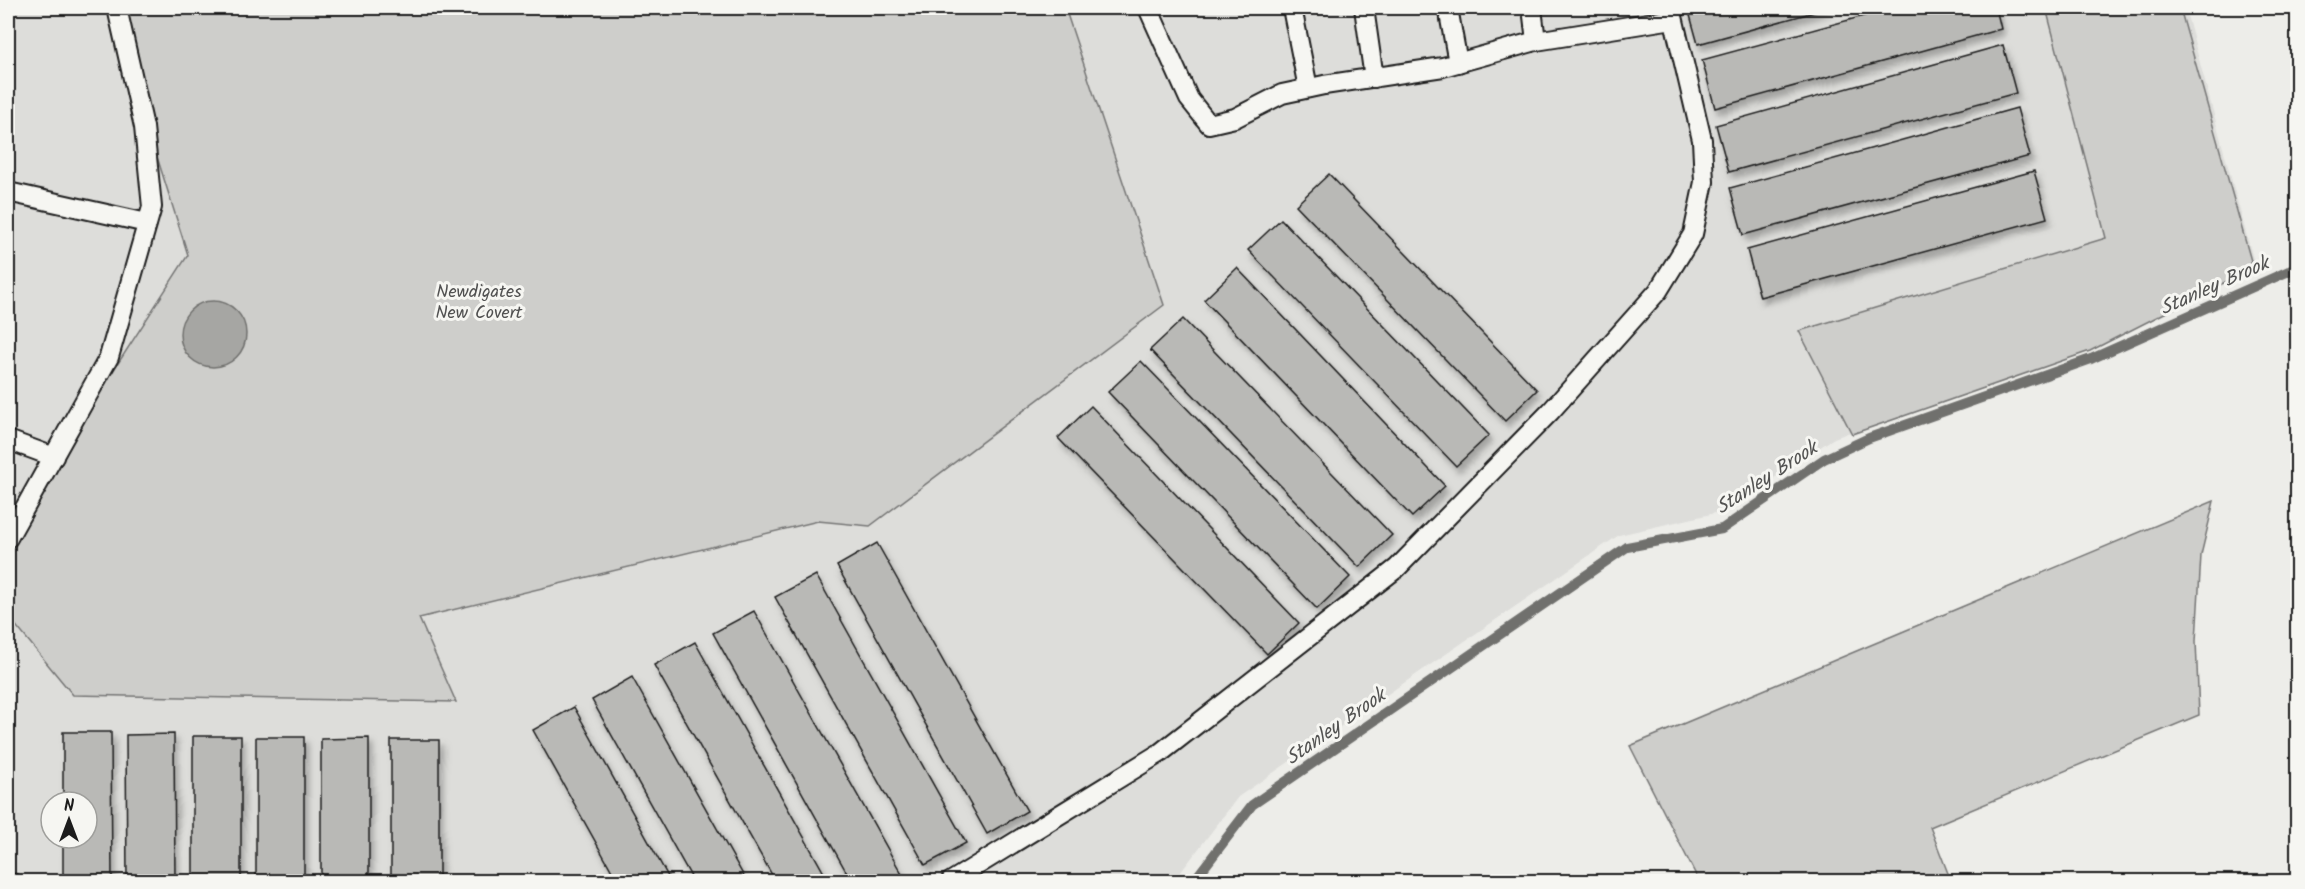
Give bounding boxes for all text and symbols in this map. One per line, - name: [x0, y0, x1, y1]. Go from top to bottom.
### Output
- water label: Stanley Brook: [2155, 247, 2277, 325]
- park label: Newdigates New Covert: [435, 278, 524, 328]
- water label: Stanley Brook: [1709, 432, 1827, 524]
- water label: Stanley Brook: [1279, 680, 1395, 774]
- north arrow: [39, 790, 99, 850]
- text: N: [64, 794, 74, 819]

